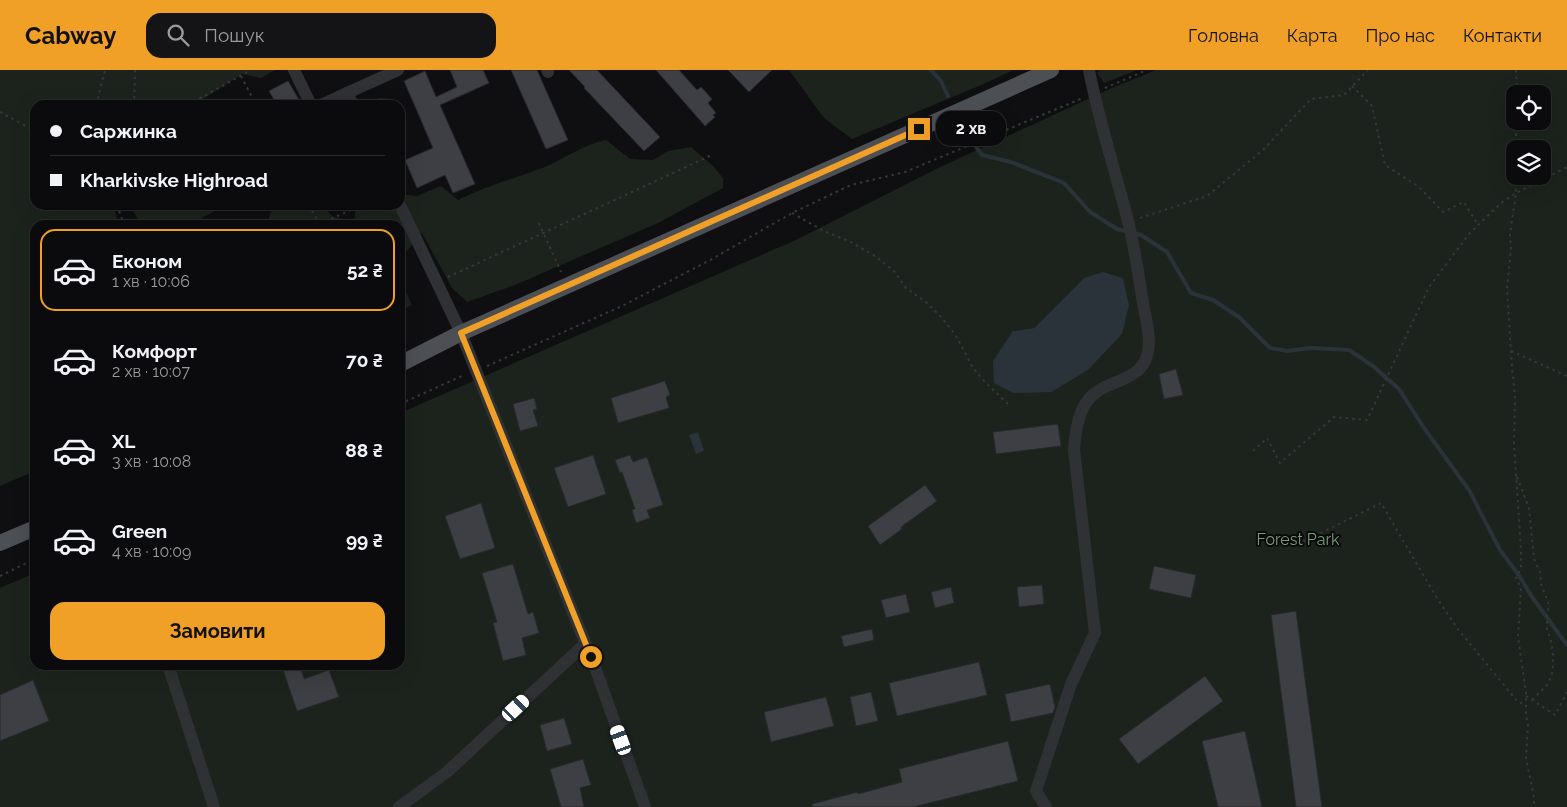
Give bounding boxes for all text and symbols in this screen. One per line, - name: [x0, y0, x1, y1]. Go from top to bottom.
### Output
- search box: [146, 13, 496, 58]
- text: Cabway: [25, 21, 116, 50]
- icon: search: [164, 21, 192, 49]
- text: Пошук: [204, 24, 265, 46]
- text: Головна: [1188, 25, 1259, 46]
- text: Карта: [1287, 25, 1338, 46]
- text: Про нас: [1366, 25, 1435, 46]
- text: Контакти: [1463, 25, 1542, 46]
- map controls: [1506, 85, 1551, 185]
- button: locate: [1506, 85, 1551, 130]
- callout: 2 хв: [936, 112, 1006, 146]
- route end: [908, 118, 930, 140]
- text: 2 хв: [956, 119, 986, 138]
- text: Саржинка: [80, 120, 177, 142]
- button: layers: [1506, 140, 1551, 185]
- text: Kharkivske Highroad: [80, 169, 268, 191]
- icon: car: [52, 248, 97, 293]
- text: Економ: [112, 250, 182, 272]
- text: 52 ₴: [347, 259, 383, 281]
- text: 1 хв · 10:06: [112, 272, 190, 291]
- icon: car: [52, 338, 97, 383]
- text: Комфорт: [112, 340, 197, 362]
- text: 70 ₴: [346, 349, 383, 371]
- text: 2 хв · 10:07: [112, 362, 190, 381]
- icon: car: [52, 428, 97, 473]
- text: XL: [112, 430, 135, 452]
- text: 88 ₴: [345, 439, 383, 461]
- text: 3 хв · 10:08: [112, 452, 191, 471]
- icon: car: [52, 518, 97, 563]
- text: Green: [112, 520, 167, 542]
- text: 99 ₴: [346, 529, 383, 551]
- park label: Forest Park: [1256, 530, 1340, 549]
- text: 4 хв · 10:09: [112, 542, 191, 561]
- button: Замовити: [50, 602, 385, 660]
- route start: [580, 646, 602, 668]
- car: [499, 692, 532, 724]
- car: [608, 723, 633, 757]

